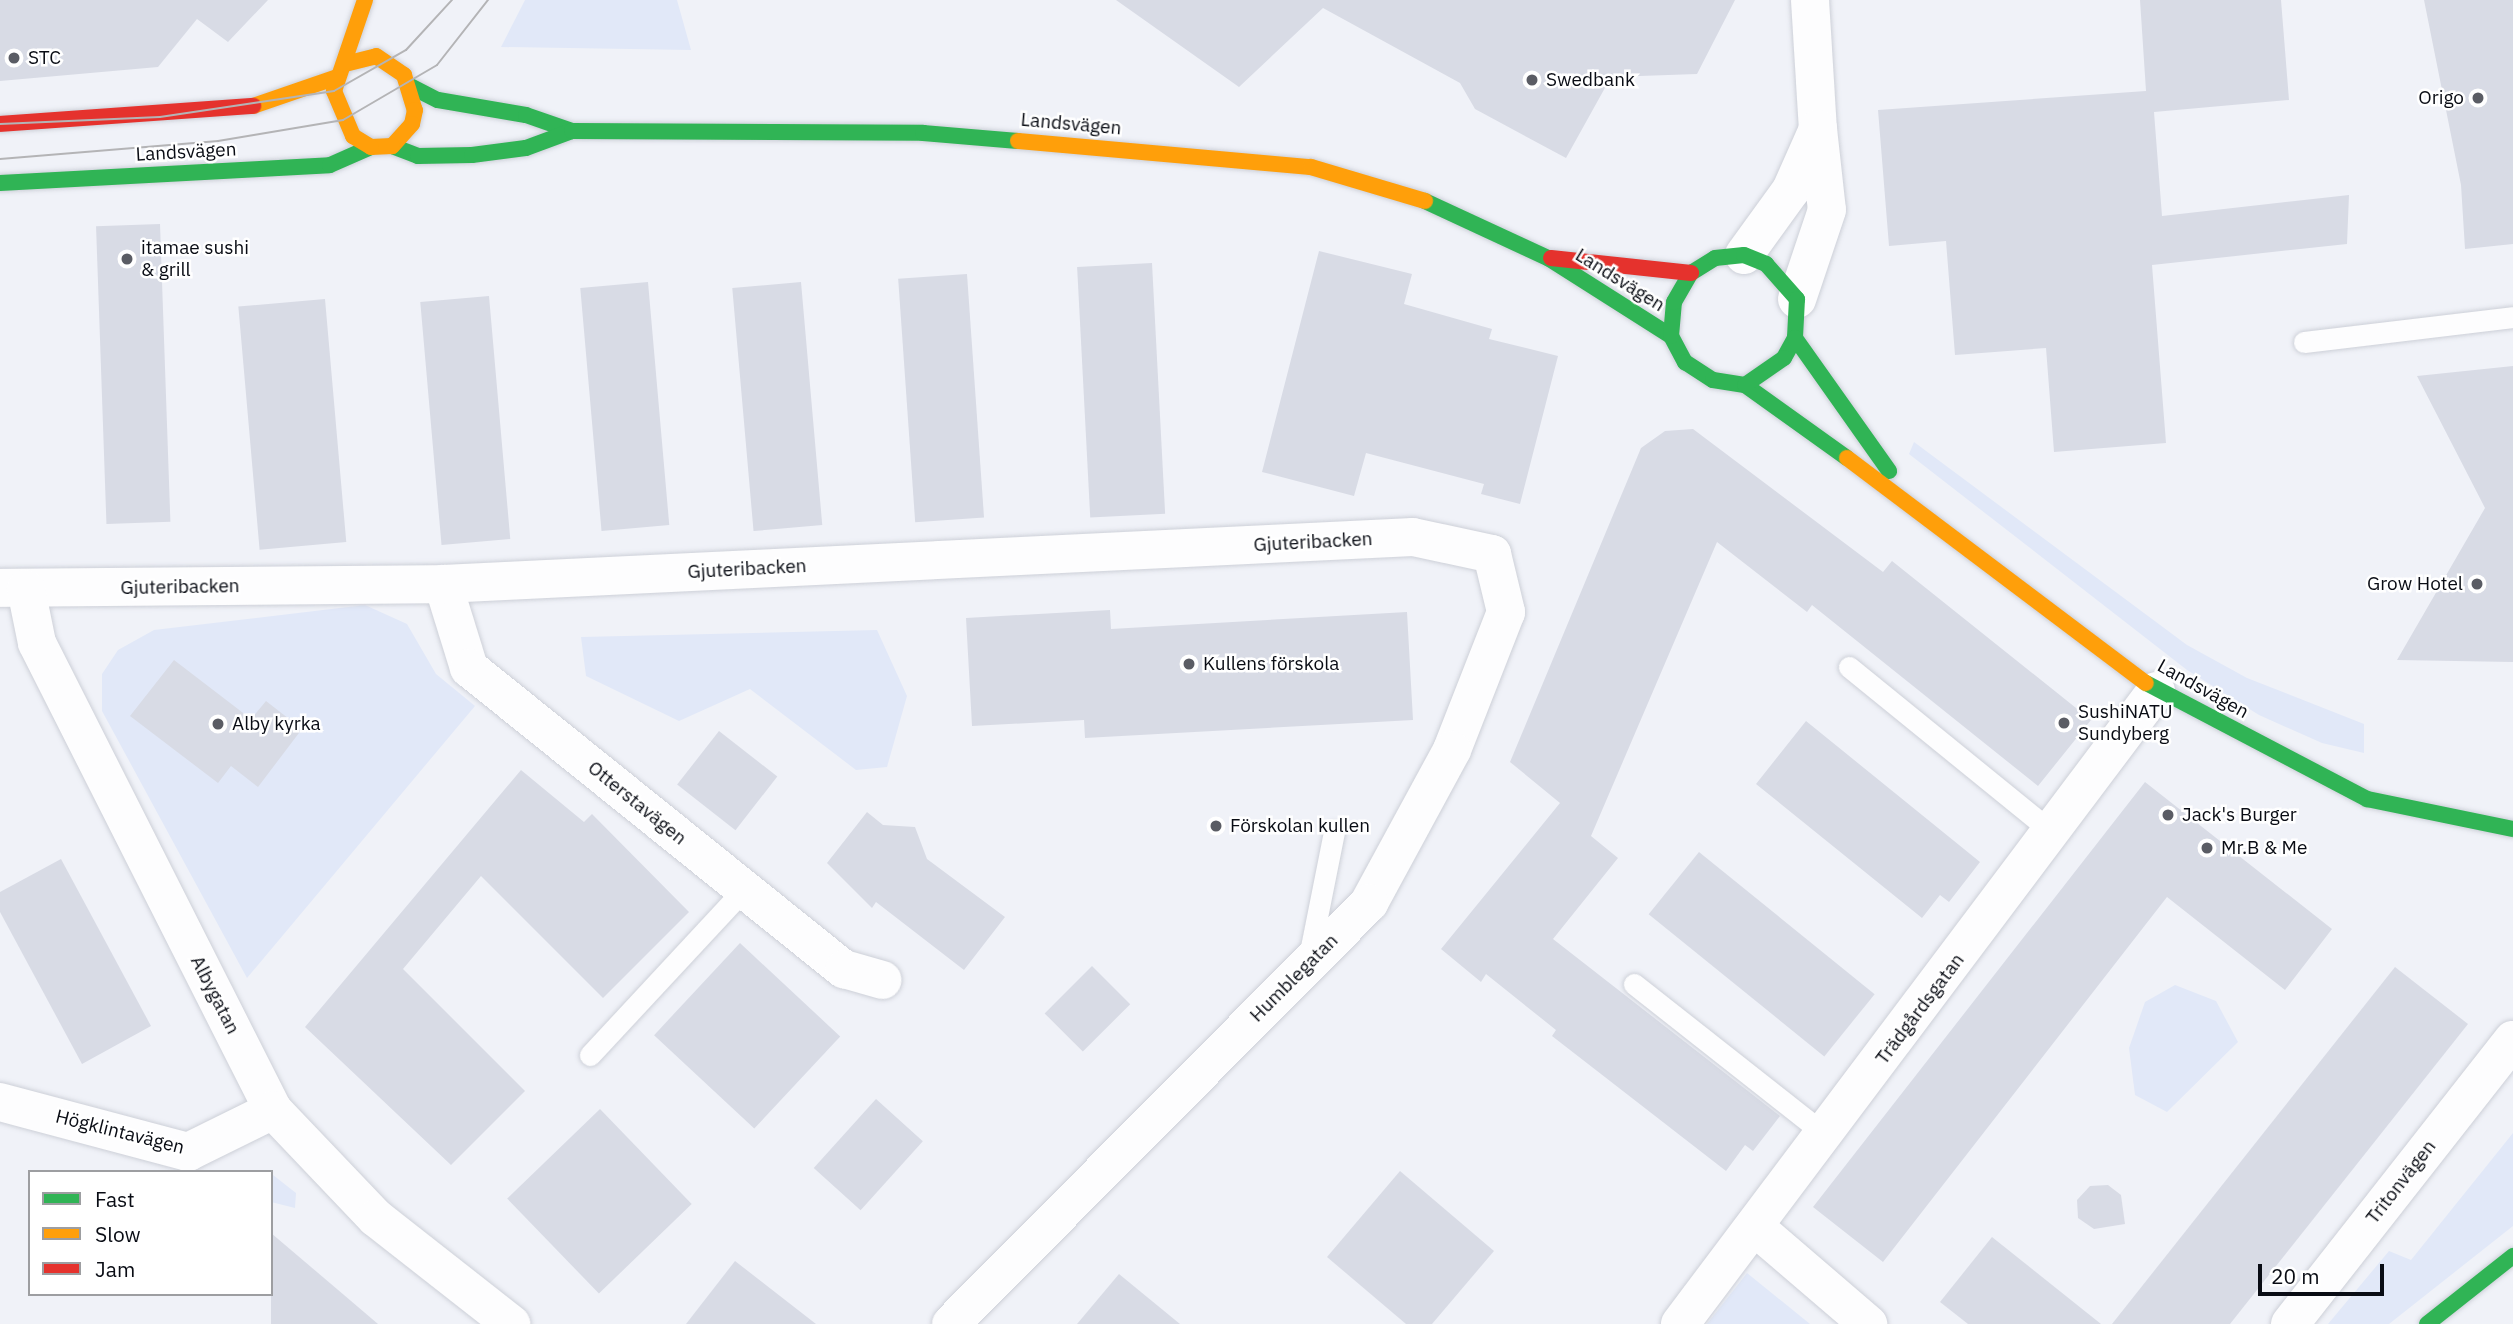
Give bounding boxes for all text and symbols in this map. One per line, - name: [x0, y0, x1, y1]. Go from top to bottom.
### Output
- place label: STC: [28, 47, 61, 69]
- marker: STC: [6, 50, 22, 66]
- place label: Swedbank: [1546, 69, 1635, 91]
- marker: Swedbank: [1524, 72, 1540, 88]
- place label: Origo: [2418, 87, 2464, 109]
- marker: Origo: [2470, 90, 2486, 106]
- street label: Landsvägen: [1020, 108, 1122, 140]
- street label: Landsvägen: [135, 138, 237, 166]
- place label: itamae sushi & grill: [141, 237, 249, 281]
- street label: Landsvägen: [1571, 244, 1669, 316]
- marker: itamae sushi & grill: [119, 251, 135, 267]
- street label: Gjuteribacken: [1253, 527, 1373, 557]
- street label: Gjuteribacken: [687, 554, 807, 584]
- place label: Grow Hotel: [2367, 573, 2463, 595]
- street label: Gjuteribacken: [120, 575, 240, 599]
- marker: Grow Hotel: [2469, 576, 2485, 592]
- place label: Kullens förskola: [1203, 653, 1339, 675]
- street label: Landsvägen: [2153, 655, 2253, 723]
- marker: Kullens förskola: [1181, 656, 1197, 672]
- place label: SushiNATU Sundyberg: [2078, 701, 2173, 745]
- place label: Alby kyrka: [232, 713, 321, 735]
- marker: SushiNATU Sundyberg: [2056, 715, 2072, 731]
- marker: Alby kyrka: [210, 716, 226, 732]
- street label: Otterstavägen: [583, 756, 691, 850]
- place label: Jack's Burger: [2182, 804, 2297, 826]
- marker: Jack's Burger: [2160, 807, 2176, 823]
- place label: Förskolan kullen: [1230, 815, 1370, 837]
- marker: Förskolan kullen: [1208, 818, 1224, 834]
- place label: Mr.B & Me: [2221, 837, 2307, 859]
- marker: Mr.B & Me: [2199, 840, 2215, 856]
- street label: Humblegatan: [1245, 929, 1343, 1027]
- street label: Trädgårdsgatan: [1871, 949, 1969, 1069]
- street label: Albygatan: [186, 952, 244, 1038]
- street label: Högklintavägen: [53, 1105, 187, 1159]
- street label: Tritonvägen: [2361, 1136, 2441, 1228]
- legend: [28, 1170, 273, 1296]
- text: Fast: [95, 1185, 135, 1213]
- text: Slow: [95, 1220, 141, 1248]
- scale bar: [2261, 1250, 2387, 1294]
- text: Jam: [95, 1255, 135, 1283]
- text: 20 m: [2271, 1262, 2320, 1290]

